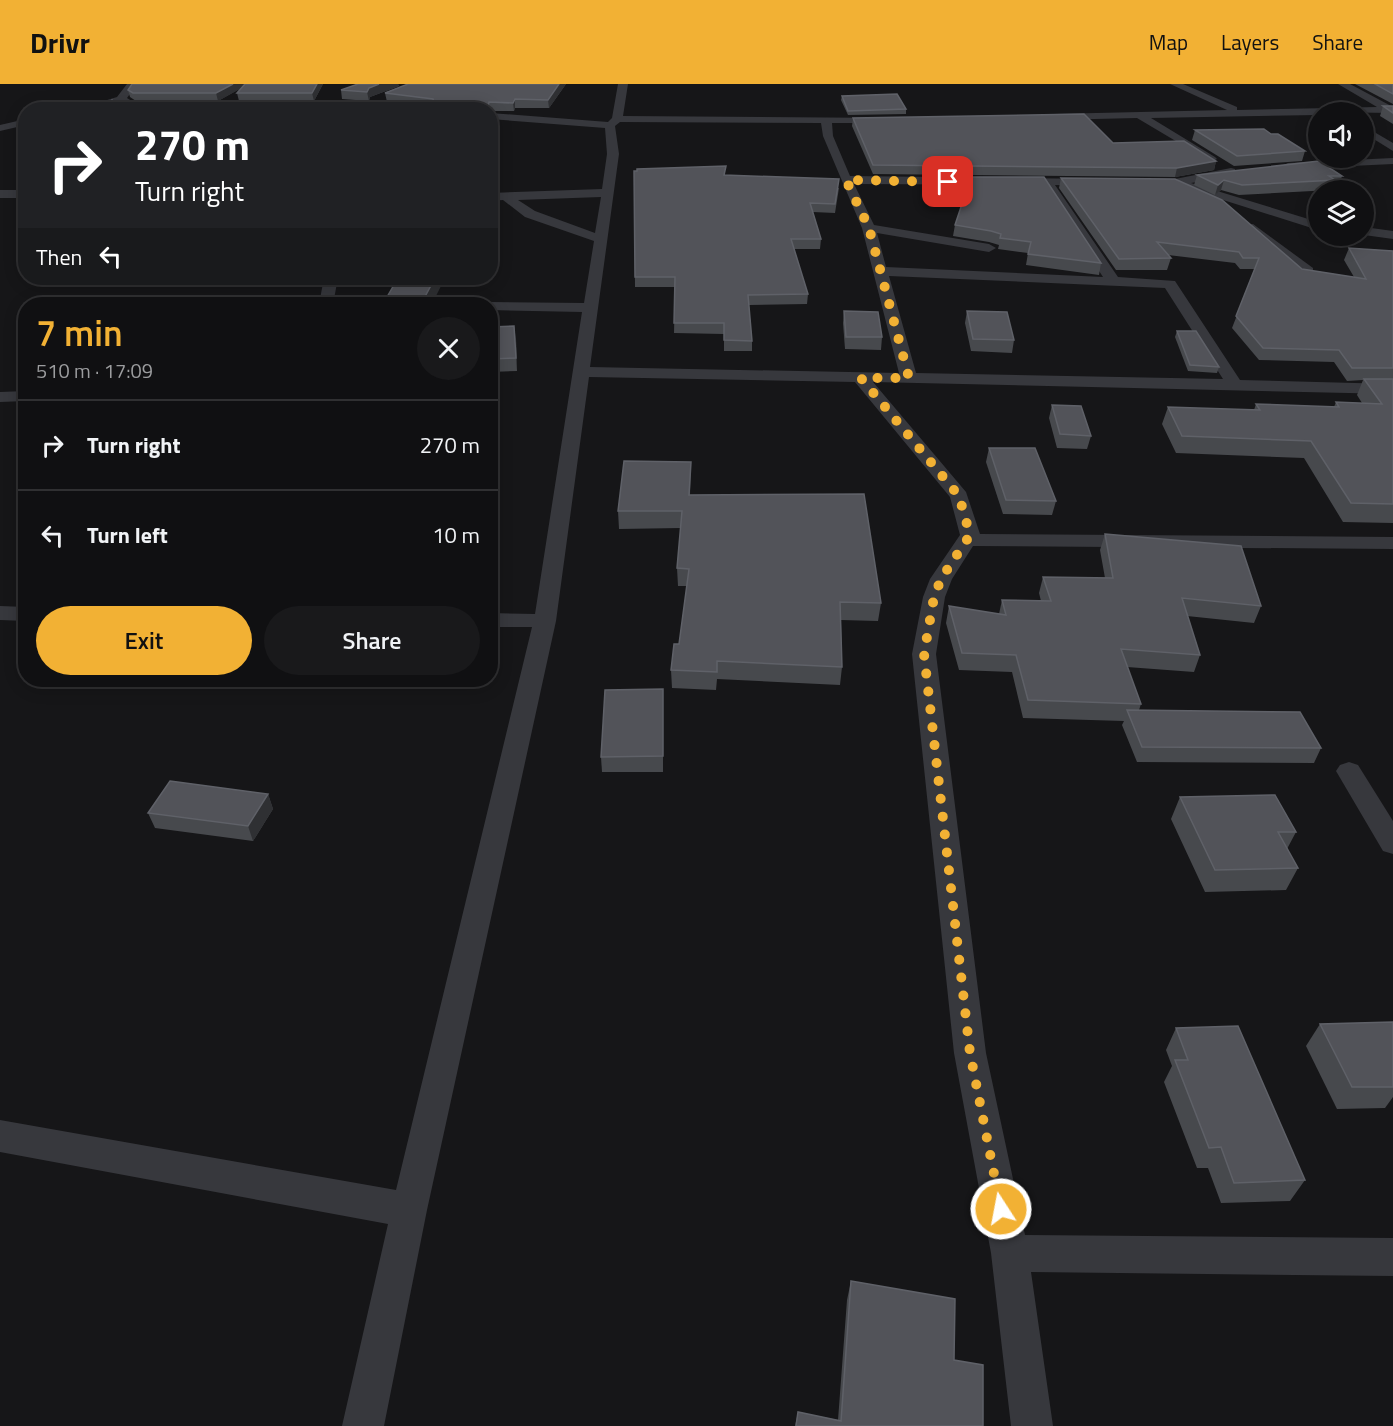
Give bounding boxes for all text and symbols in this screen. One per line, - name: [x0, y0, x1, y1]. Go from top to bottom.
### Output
- text: Drivr: [30, 21, 90, 64]
- text: Map: [1149, 26, 1188, 58]
- text: Layers: [1221, 26, 1279, 58]
- text: Share: [1312, 26, 1363, 58]
- map controls: [1308, 102, 1374, 246]
- button: sound: [1308, 102, 1374, 168]
- text: 270 m: [135, 112, 250, 176]
- icon: right: [36, 126, 114, 204]
- pin: [922, 156, 973, 207]
- icon: arrive: [931, 165, 964, 198]
- text: Turn right: [135, 170, 244, 211]
- button: layers: [1308, 180, 1374, 246]
- text: Then: [36, 240, 82, 274]
- icon: left: [94, 240, 127, 273]
- text: 7 min: [36, 305, 123, 360]
- button: close: [417, 317, 480, 380]
- text: 510 m · 17:09: [36, 355, 153, 386]
- text: Turn right: [87, 428, 181, 462]
- text: 270 m: [420, 428, 480, 462]
- icon: right: [36, 429, 69, 462]
- text: Turn left: [87, 518, 168, 552]
- text: 10 m: [432, 518, 480, 552]
- icon: left: [36, 519, 69, 552]
- button: Exit: [36, 606, 252, 675]
- button: Share: [264, 606, 480, 675]
- position arrow: [969, 1177, 1033, 1241]

